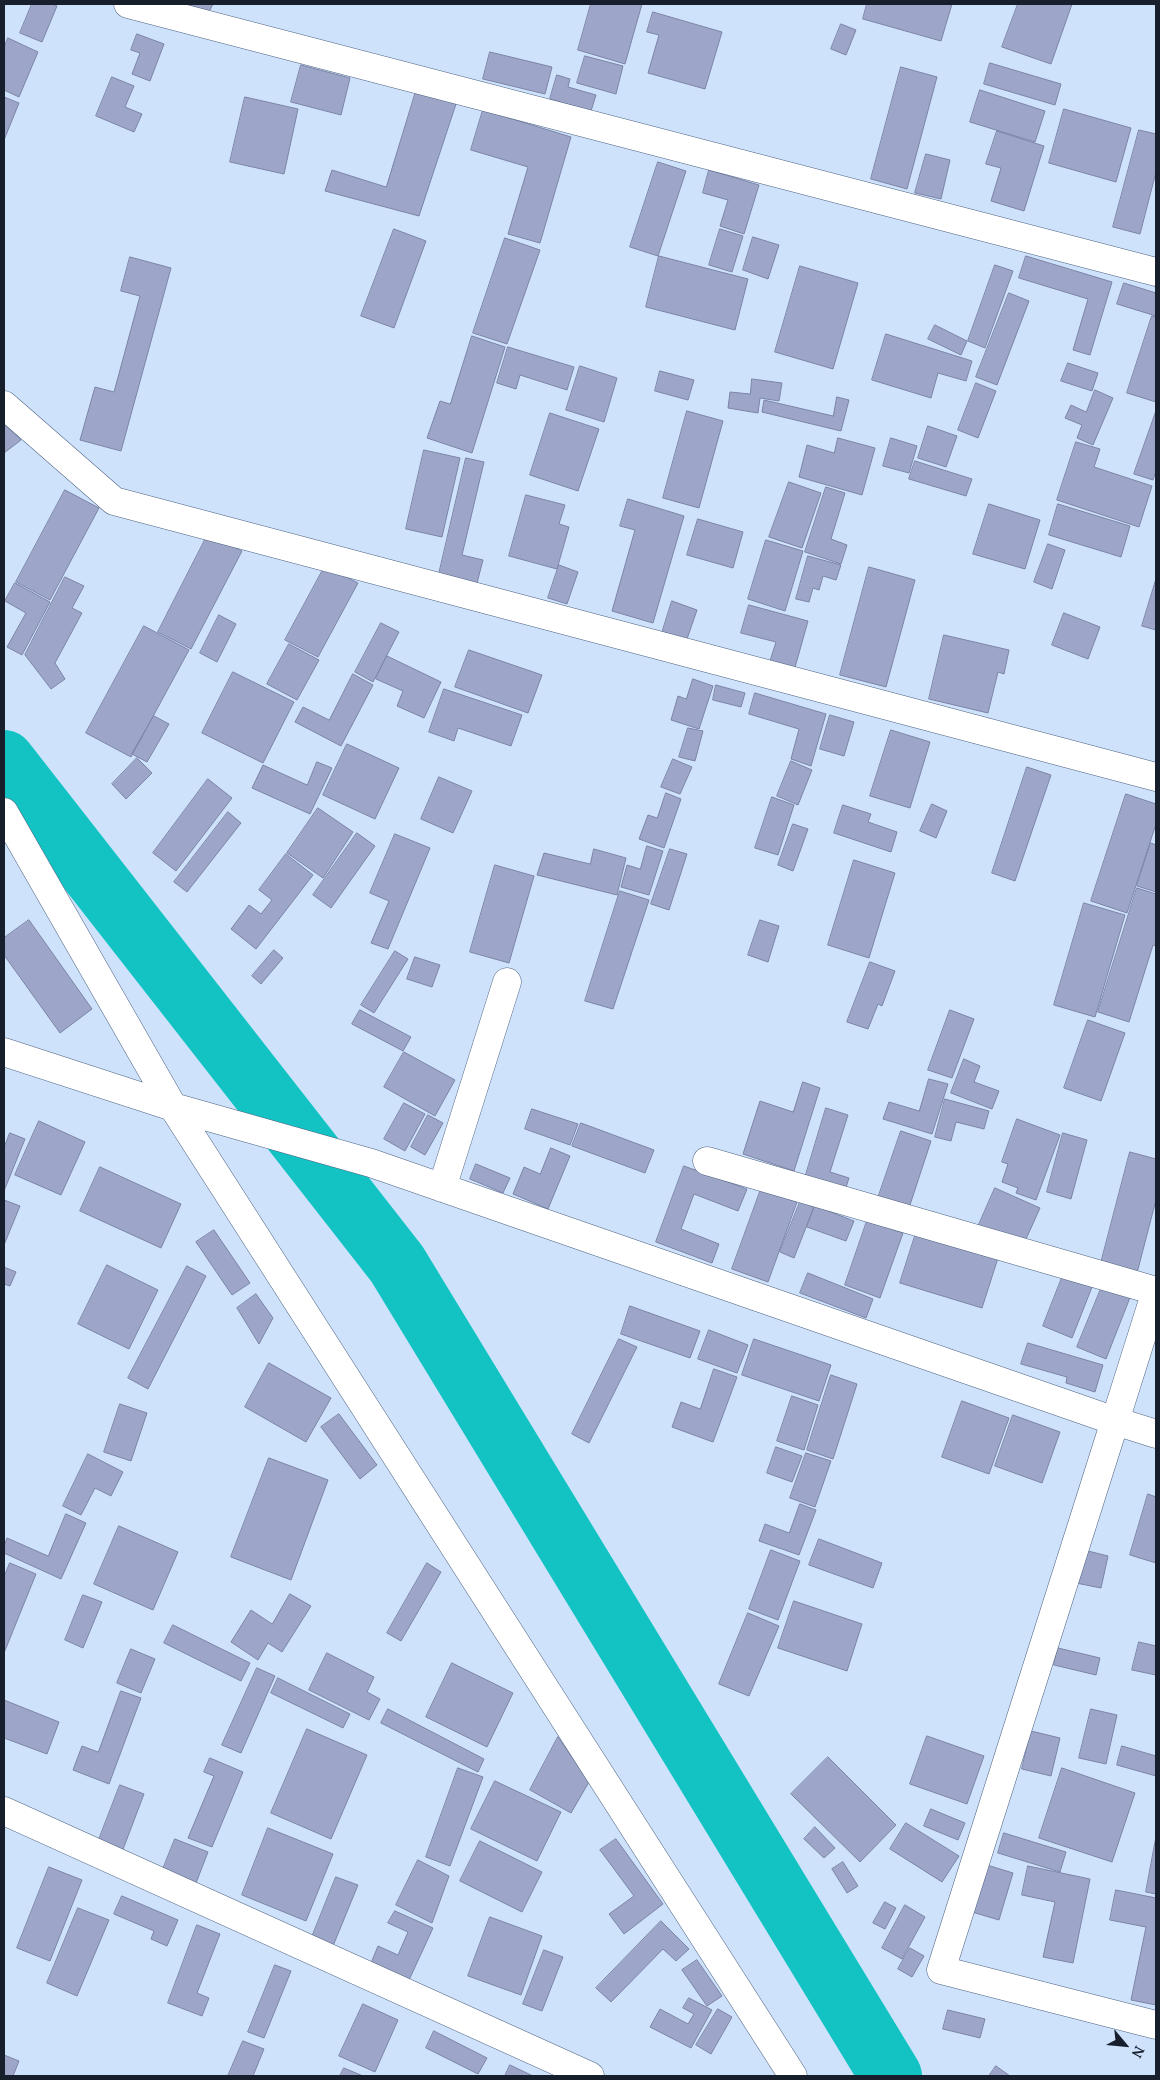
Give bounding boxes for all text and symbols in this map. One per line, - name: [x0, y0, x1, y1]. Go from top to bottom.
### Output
- north arrow: [1100, 2020, 1150, 2070]
- text: N: [1128, 2043, 1150, 2061]

